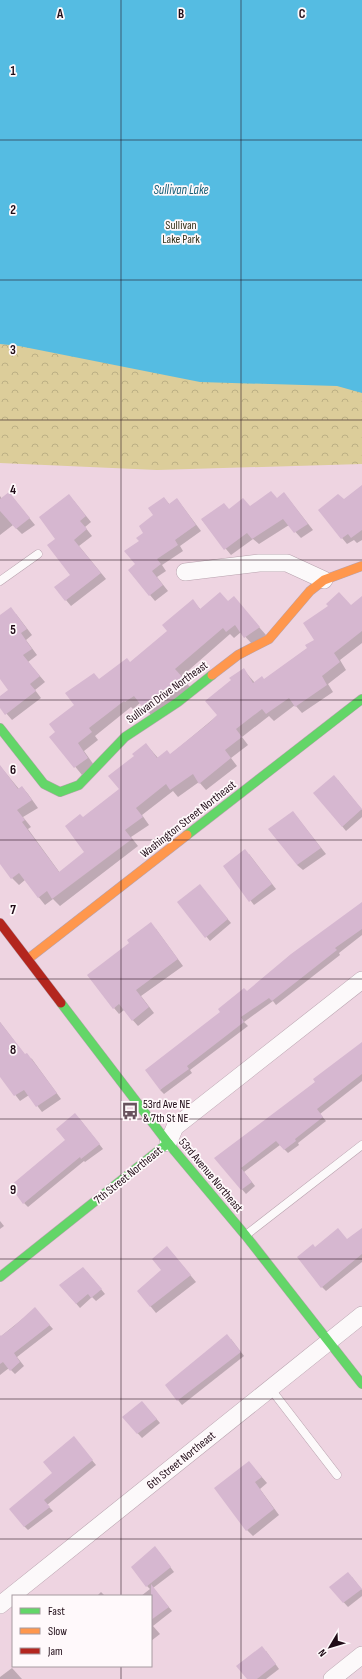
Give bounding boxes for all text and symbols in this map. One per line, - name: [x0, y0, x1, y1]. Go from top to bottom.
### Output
- text: A: [56, 6, 64, 22]
- text: B: [178, 6, 184, 22]
- text: C: [299, 6, 306, 22]
- text: 1: [10, 63, 16, 79]
- water label: Sullivan Lake: [153, 182, 209, 198]
- text: 2: [10, 202, 16, 218]
- park label: Sullivan Lake Park: [162, 218, 200, 247]
- text: 3: [10, 342, 16, 358]
- text: 4: [10, 482, 16, 498]
- text: 5: [10, 622, 16, 638]
- street label: Sullivan Drive Northeast: [124, 658, 211, 727]
- text: 6: [10, 762, 16, 778]
- street label: Washington Street Northeast: [137, 777, 239, 861]
- text: 7: [10, 902, 16, 918]
- text: 8: [10, 1042, 16, 1058]
- place label: 53rd Ave NE & 7th St NE: [143, 1097, 190, 1126]
- bus stop icon: 53rd Ave NE & 7th St NE: [120, 1101, 140, 1121]
- street label: 53rd Avenue Northeast: [175, 1135, 246, 1216]
- street label: 7th Street Northeast: [91, 1143, 166, 1208]
- text: 9: [10, 1182, 16, 1198]
- street label: 6th Street Northeast: [144, 1428, 219, 1493]
- legend: [12, 1595, 152, 1667]
- text: Fast: [48, 1604, 65, 1619]
- text: Slow: [48, 1624, 67, 1639]
- north arrow: [310, 1627, 350, 1667]
- text: Jam: [47, 1644, 63, 1659]
- text: N: [316, 1646, 329, 1659]

